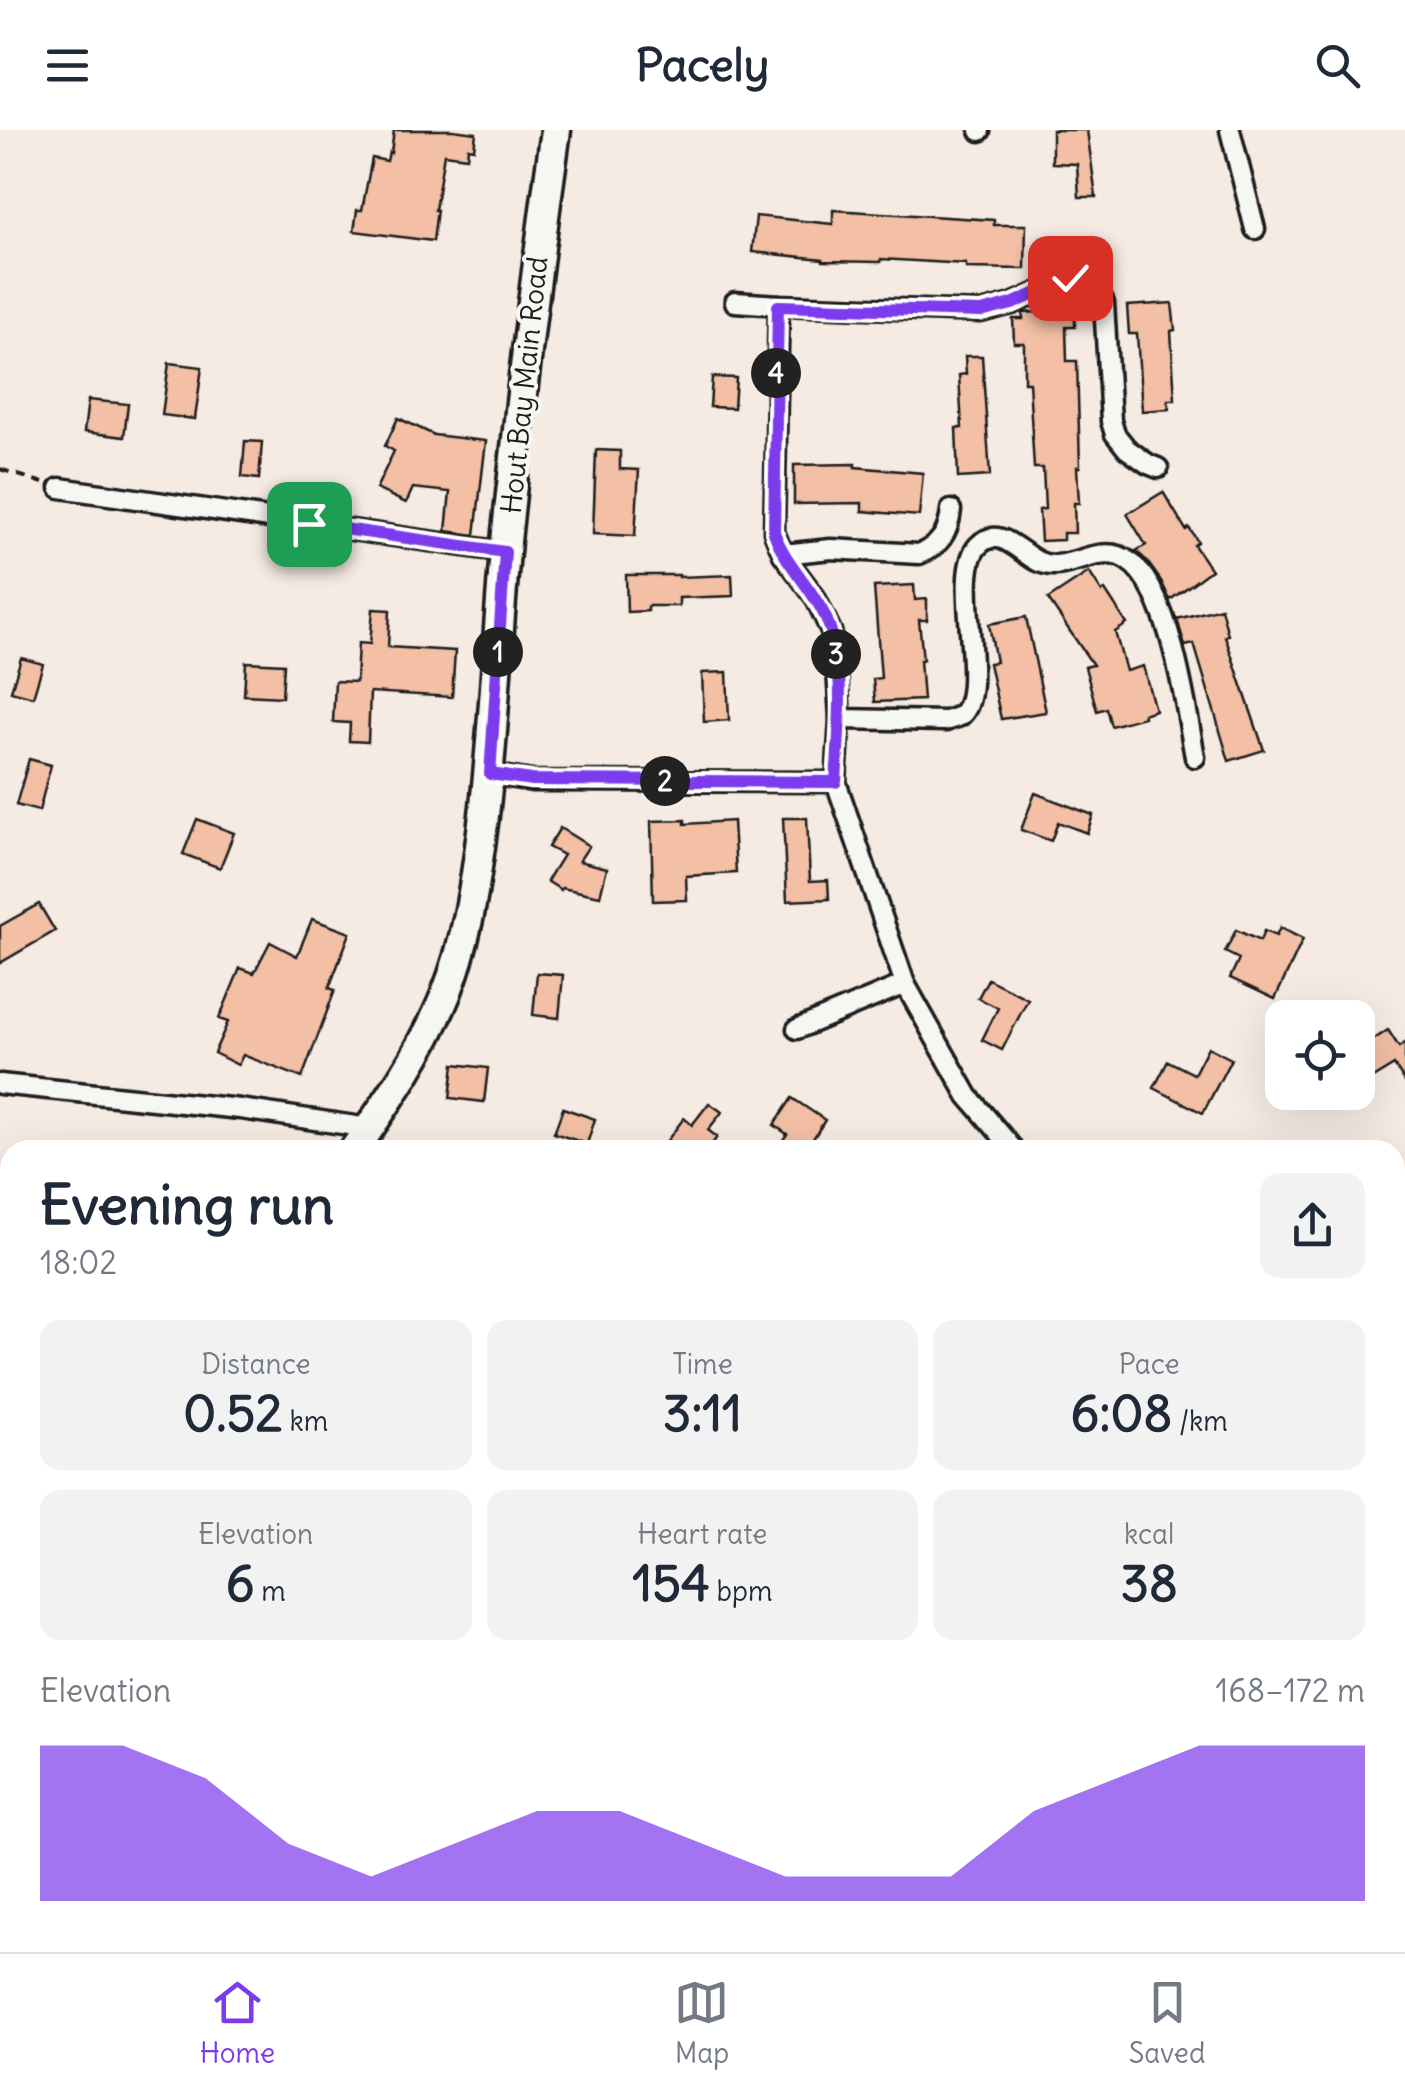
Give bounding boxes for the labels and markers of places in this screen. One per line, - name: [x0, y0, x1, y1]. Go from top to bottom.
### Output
- pin: [1028, 236, 1113, 321]
- pin: 4: [751, 348, 801, 398]
- pin: [267, 482, 352, 567]
- pin: 1: [473, 627, 523, 677]
- pin: 3: [811, 629, 861, 679]
- pin: 2: [640, 756, 690, 806]

